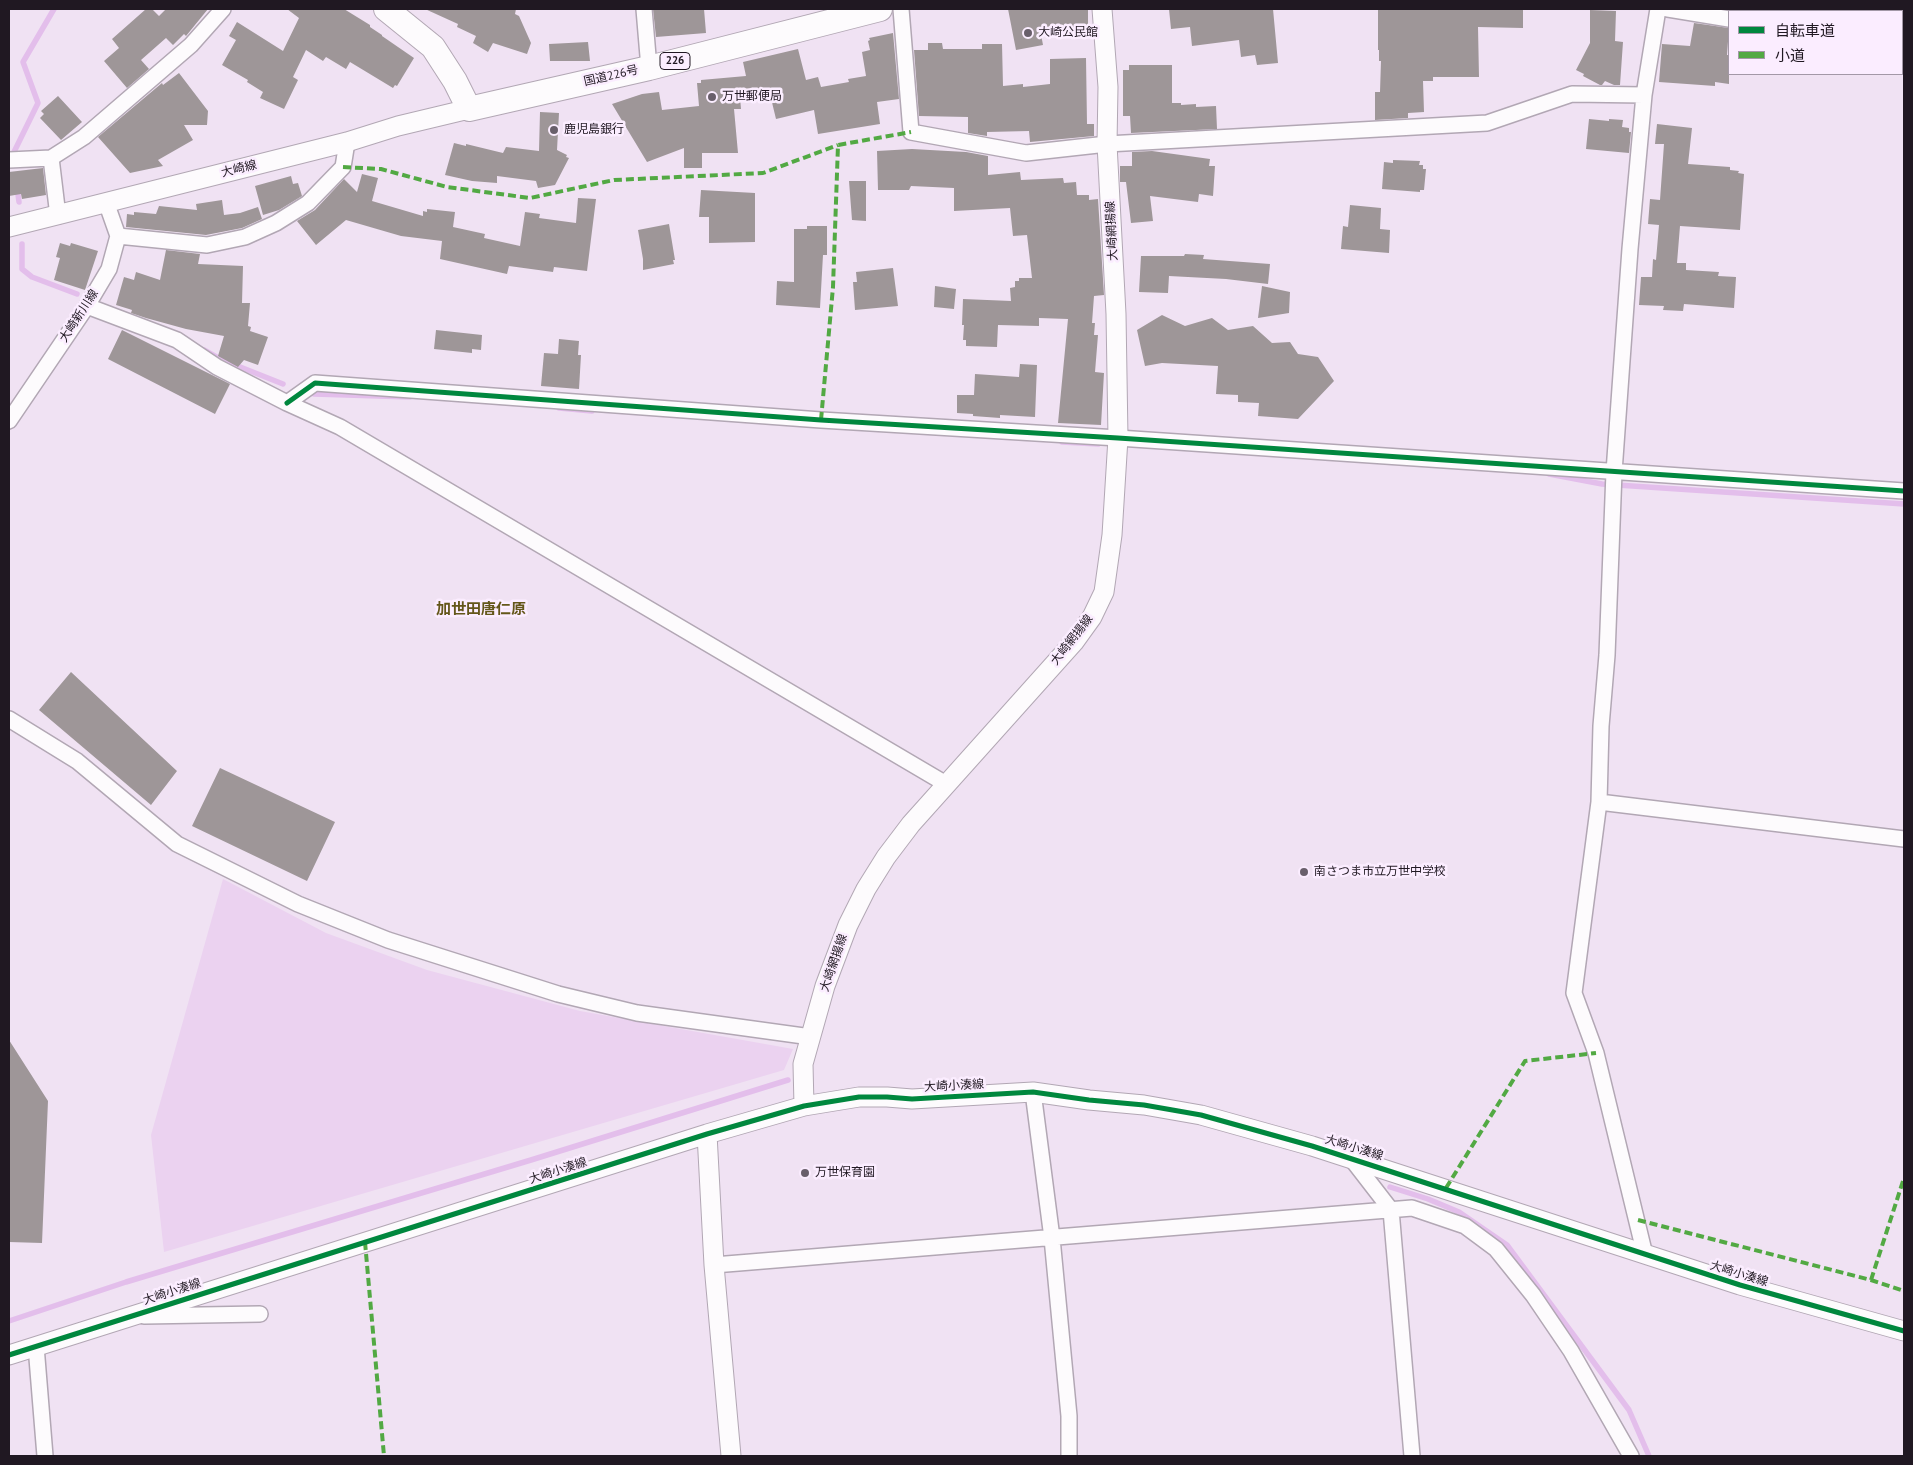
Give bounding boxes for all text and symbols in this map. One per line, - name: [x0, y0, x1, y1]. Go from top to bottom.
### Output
- legend: [1728, 10, 1903, 75]
- text: 自転車道: [1775, 21, 1835, 40]
- place label: 大崎公民館: [1038, 26, 1098, 40]
- marker: 大崎公民館: [1022, 27, 1034, 39]
- text: 小道: [1775, 46, 1805, 65]
- road number: 226: [660, 52, 690, 70]
- street label: 国道226号: [582, 63, 640, 89]
- place label: 万世郵便局: [722, 90, 782, 104]
- marker: 万世郵便局: [706, 91, 718, 103]
- place label: 鹿児島銀行: [564, 123, 624, 137]
- marker: 鹿児島銀行: [548, 124, 560, 136]
- street label: 大崎線: [220, 158, 258, 180]
- street label: 大崎網揚線: [1103, 201, 1121, 261]
- street label: 大崎新川線: [57, 287, 101, 345]
- district label: 加世田唐仁原: [436, 601, 526, 619]
- street label: 大崎網揚線: [1048, 612, 1096, 668]
- place label: 南さつま市立万世中学校: [1314, 865, 1446, 879]
- marker: 南さつま市立万世中学校: [1298, 866, 1310, 878]
- street label: 大崎網揚線: [817, 932, 851, 994]
- street label: 大崎小湊線: [924, 1077, 984, 1095]
- street label: 大崎小湊線: [1323, 1132, 1385, 1164]
- street label: 大崎小湊線: [527, 1155, 589, 1187]
- place label: 万世保育園: [815, 1166, 875, 1180]
- marker: 万世保育園: [799, 1167, 811, 1179]
- street label: 大崎小湊線: [1708, 1258, 1770, 1290]
- street label: 大崎小湊線: [141, 1276, 203, 1308]

